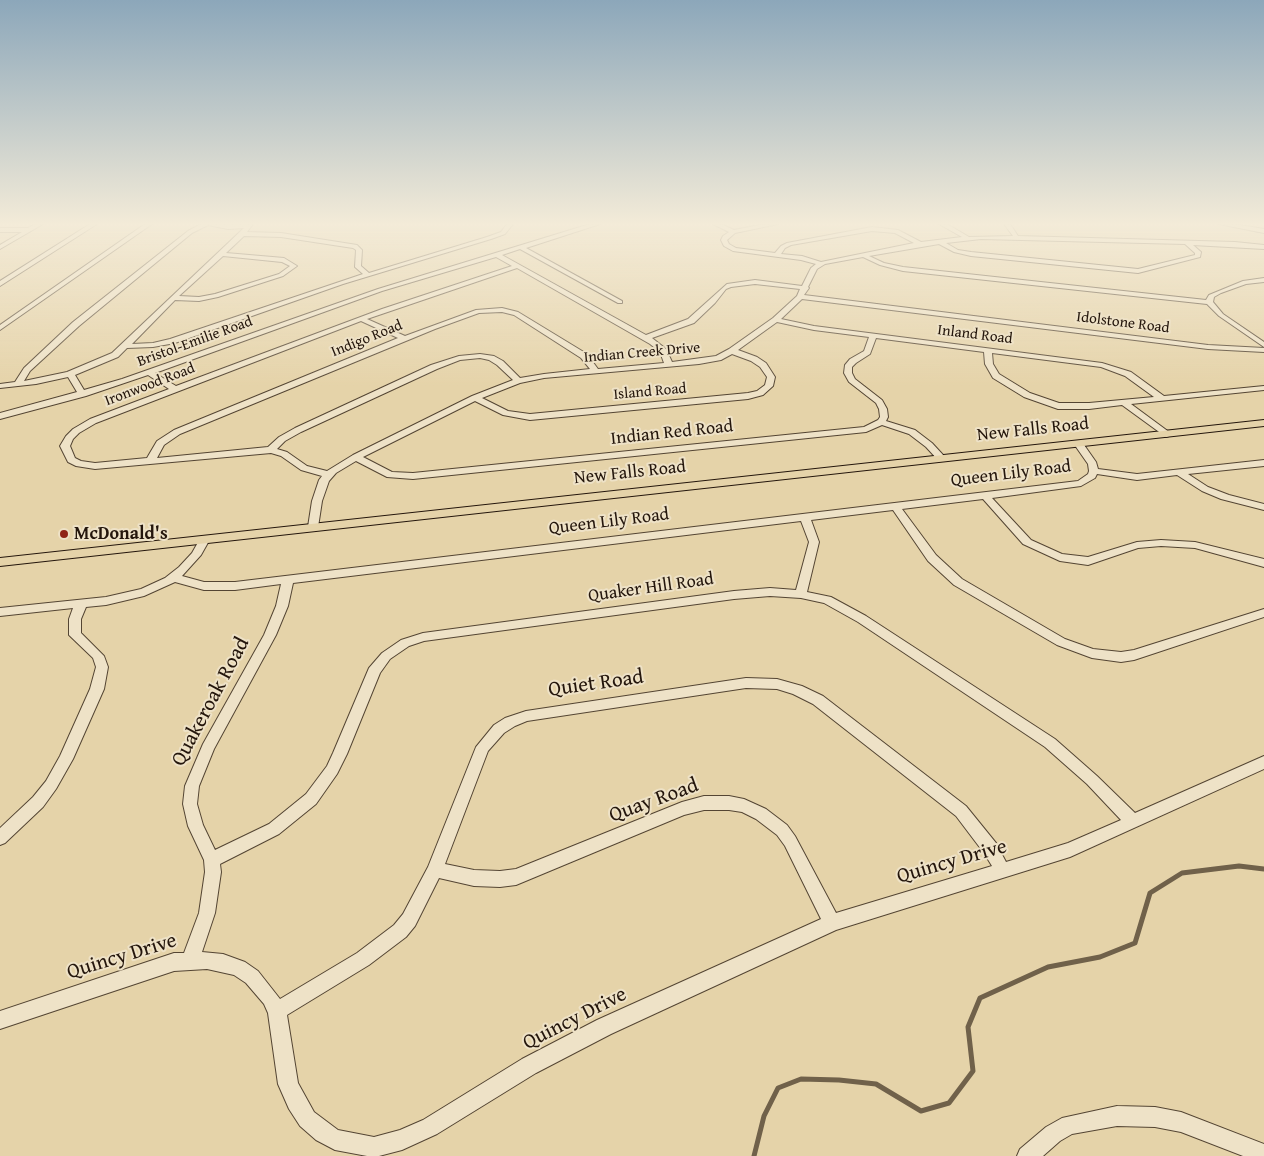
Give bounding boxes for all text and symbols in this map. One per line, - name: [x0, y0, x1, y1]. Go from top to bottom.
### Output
- street label: Idolstone Road: [1075, 308, 1171, 338]
- street label: Bristol-Emilie Road: [135, 313, 255, 371]
- street label: Indigo Road: [329, 317, 405, 361]
- street label: Inland Road: [936, 321, 1014, 349]
- street label: Indian Creek Drive: [583, 339, 701, 367]
- street label: Ironwood Road: [102, 360, 198, 410]
- street label: Island Road: [613, 380, 687, 404]
- street label: New Falls Road: [976, 413, 1090, 447]
- street label: Indian Red Road: [610, 416, 734, 450]
- street label: New Falls Road: [573, 456, 687, 490]
- street label: Queen Lily Road: [950, 456, 1072, 492]
- street label: Queen Lily Road: [548, 504, 670, 540]
- place label: McDonald's: [74, 523, 168, 545]
- marker: McDonald's: [58, 528, 70, 540]
- street label: Quaker Hill Road: [587, 569, 715, 607]
- street label: Quakeroak Road: [166, 633, 256, 771]
- street label: Quiet Road: [547, 665, 645, 703]
- street label: Quay Road: [606, 773, 702, 829]
- street label: Quincy Drive: [894, 834, 1010, 890]
- street label: Quincy Drive: [64, 928, 180, 986]
- street label: Quincy Drive: [519, 982, 631, 1056]

